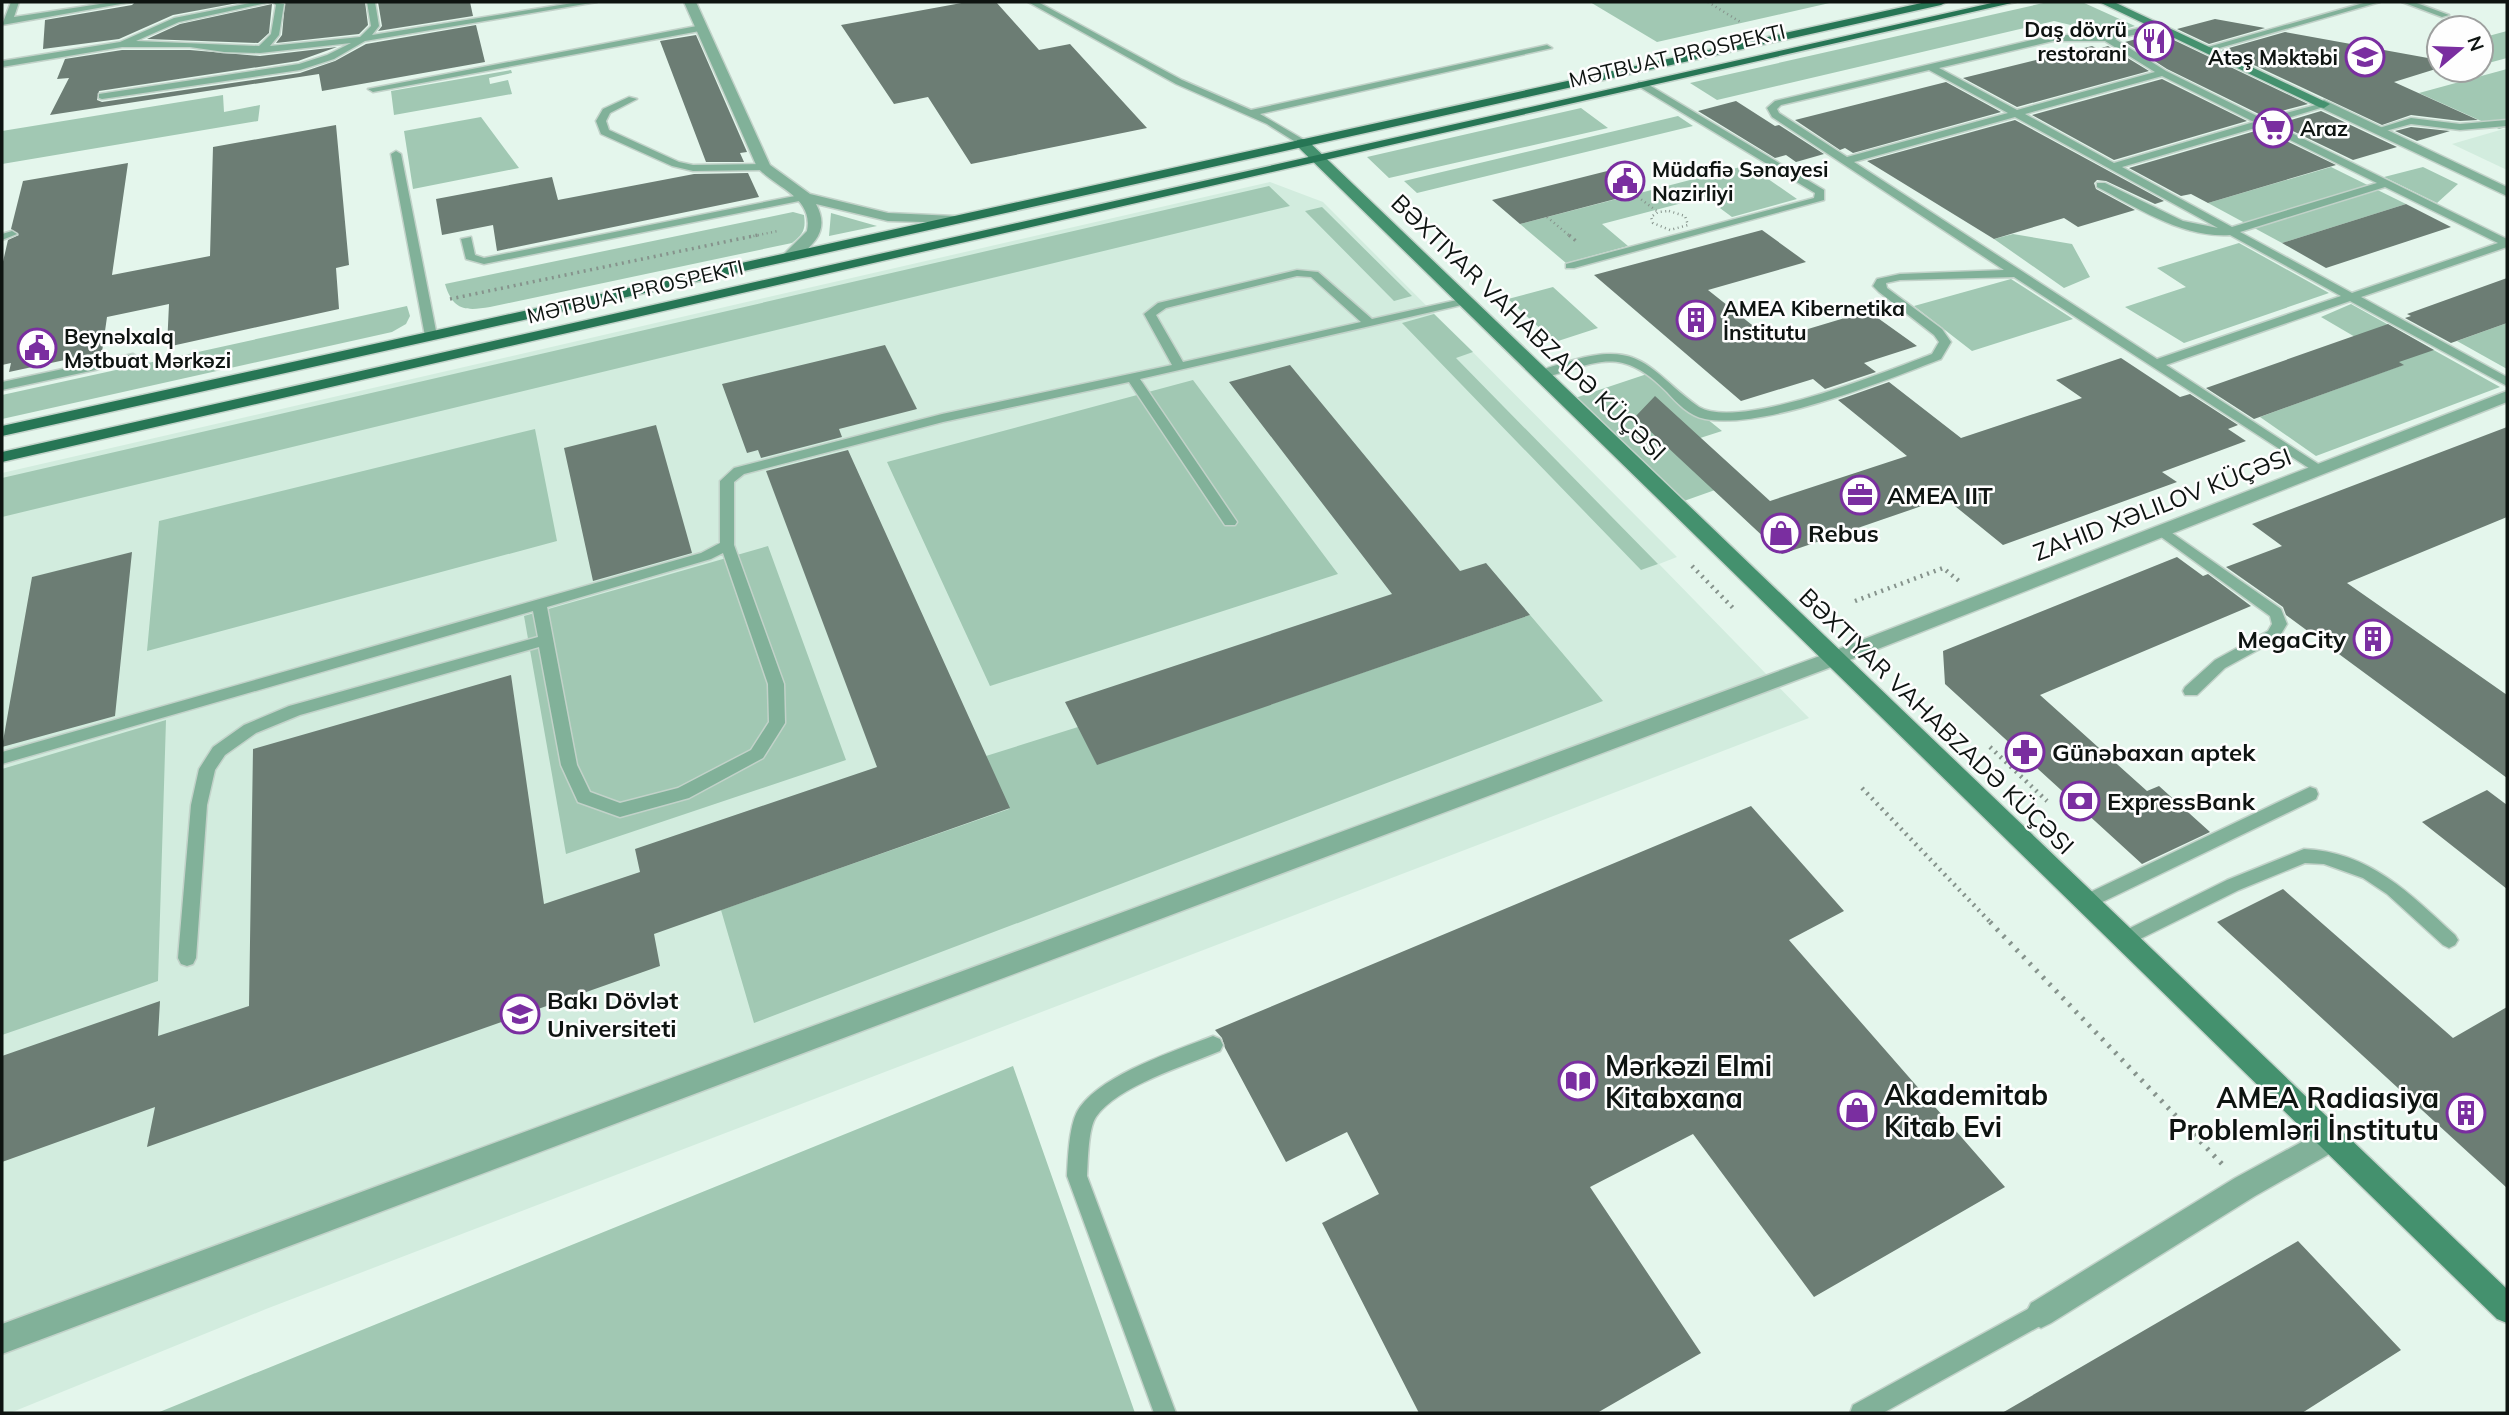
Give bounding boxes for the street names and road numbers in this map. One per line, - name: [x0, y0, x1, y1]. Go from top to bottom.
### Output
- street label: MƏTBUAT PROSPEKTI: [1566, 17, 1788, 93]
- street label: BƏXTIYAR VAHABZADƏ KÜÇƏSI: [1385, 188, 1673, 466]
- street label: MƏTBUAT PROSPEKTI: [524, 253, 746, 329]
- street label: ZAHID XƏLILOV KÜÇƏSI: [2029, 441, 2295, 567]
- street label: BƏXTIYAR VAHABZADƏ KÜÇƏSI: [1793, 582, 2081, 860]

